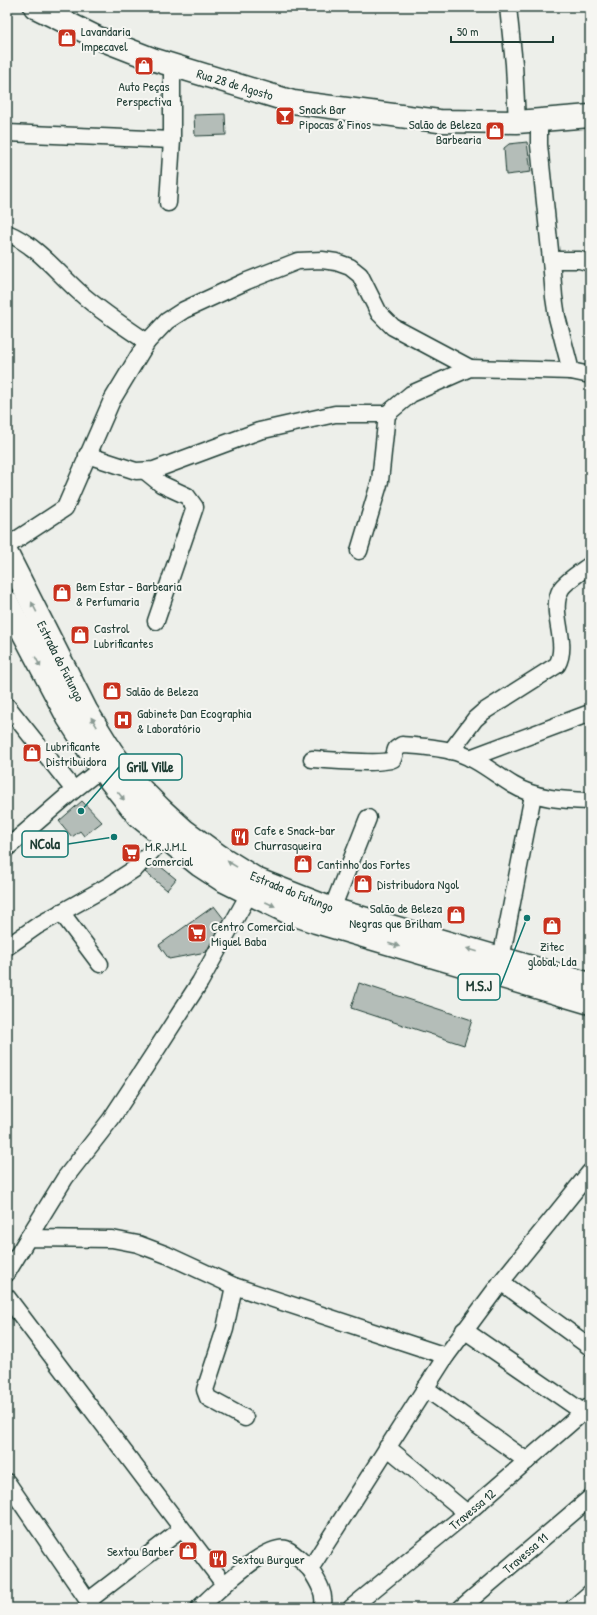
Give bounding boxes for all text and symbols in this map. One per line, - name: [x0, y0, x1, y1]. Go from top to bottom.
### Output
- scale bar: [451, 18, 553, 44]
- place label: Lavandaria Impecavel: [81, 22, 130, 55]
- text: 50 m: [457, 23, 478, 40]
- shop icon: Lavandaria Impecavel: [56, 27, 78, 49]
- shop icon: Auto Peças Perspectiva: [133, 55, 155, 77]
- street label: Rua 28 de Agosto: [194, 64, 276, 104]
- place label: Auto Peças Perspectiva: [117, 77, 171, 110]
- place label: Snack Bar Pipocas & Finos: [299, 100, 371, 133]
- bar icon: Snack Bar Pipocas & Finos: [274, 105, 296, 127]
- place label: Salão de Beleza Barbearia: [409, 115, 481, 148]
- shop icon: Salão de Beleza Barbearia: [484, 120, 506, 142]
- place label: Bem Estar - Barbearia & Perfumaria: [76, 577, 181, 610]
- shop icon: Bem Estar - Barbearia & Perfumaria: [51, 582, 73, 604]
- one-way arrow: [30, 601, 37, 613]
- street label: Estrada do Futungo: [33, 618, 89, 704]
- place label: Castrol Lubrificantes: [94, 619, 153, 652]
- shop icon: Castrol Lubrificantes: [69, 624, 91, 646]
- one-way arrow: [35, 656, 42, 668]
- shop icon: Salão de Beleza: [101, 680, 123, 702]
- place label: Salão de Beleza: [126, 682, 198, 700]
- place label: Gabinete Dan Ecographia & Laboratório: [137, 704, 251, 737]
- hospital icon: Gabinete Dan Ecographia & Laboratório: [112, 709, 134, 731]
- one-way arrow: [90, 717, 98, 727]
- place label: Lubrificante Distribuidora: [46, 737, 106, 770]
- shop icon: Lubrificante Distribuidora: [21, 742, 43, 764]
- callout: Grill Ville: [119, 754, 182, 780]
- text: Grill Ville: [126, 757, 174, 776]
- one-way arrow: [117, 790, 126, 801]
- place label: Cafe e Snack-bar Churrasqueira: [254, 821, 335, 854]
- restaurant icon: Cafe e Snack-bar Churrasqueira: [229, 826, 251, 848]
- callout: NCola: [22, 831, 68, 857]
- text: NCola: [30, 834, 60, 853]
- place label: M.R.J.M.L Comercial: [145, 837, 193, 870]
- supermarket icon: M.R.J.M.L Comercial: [120, 842, 142, 864]
- shop icon: Cantinho dos Fortes: [292, 853, 314, 875]
- place label: Cantinho dos Fortes: [317, 855, 410, 873]
- one-way arrow: [226, 860, 238, 867]
- street label: Estrada do Futungo: [248, 866, 336, 916]
- shop icon: Distribudora Ngol: [352, 873, 374, 895]
- place label: Distribudora Ngol: [377, 875, 459, 893]
- place label: Salão de Beleza Negras que Brilham: [349, 899, 442, 932]
- one-way arrow: [265, 901, 276, 907]
- shop icon: Salão de Beleza Negras que Brilham: [445, 904, 467, 926]
- shop icon: Zitec global, Lda: [541, 915, 563, 937]
- place label: Centro Comercial Miguel Baba: [211, 917, 295, 950]
- supermarket icon: Centro Comercial Miguel Baba: [186, 922, 208, 944]
- place label: Zitec global, Lda: [527, 937, 577, 970]
- one-way arrow: [388, 942, 400, 948]
- one-way arrow: [465, 947, 477, 953]
- callout: M.S.J: [458, 974, 500, 1000]
- text: M.S.J: [466, 976, 493, 995]
- street label: Travessa 12: [445, 1484, 499, 1534]
- street label: Travessa 11: [499, 1528, 552, 1578]
- shop icon: Sextou Barber: [177, 1540, 199, 1562]
- place label: Sextou Barber: [107, 1542, 174, 1560]
- restaurant icon: Sextou Burguer: [207, 1548, 229, 1570]
- place label: Sextou Burguer: [232, 1550, 305, 1568]

